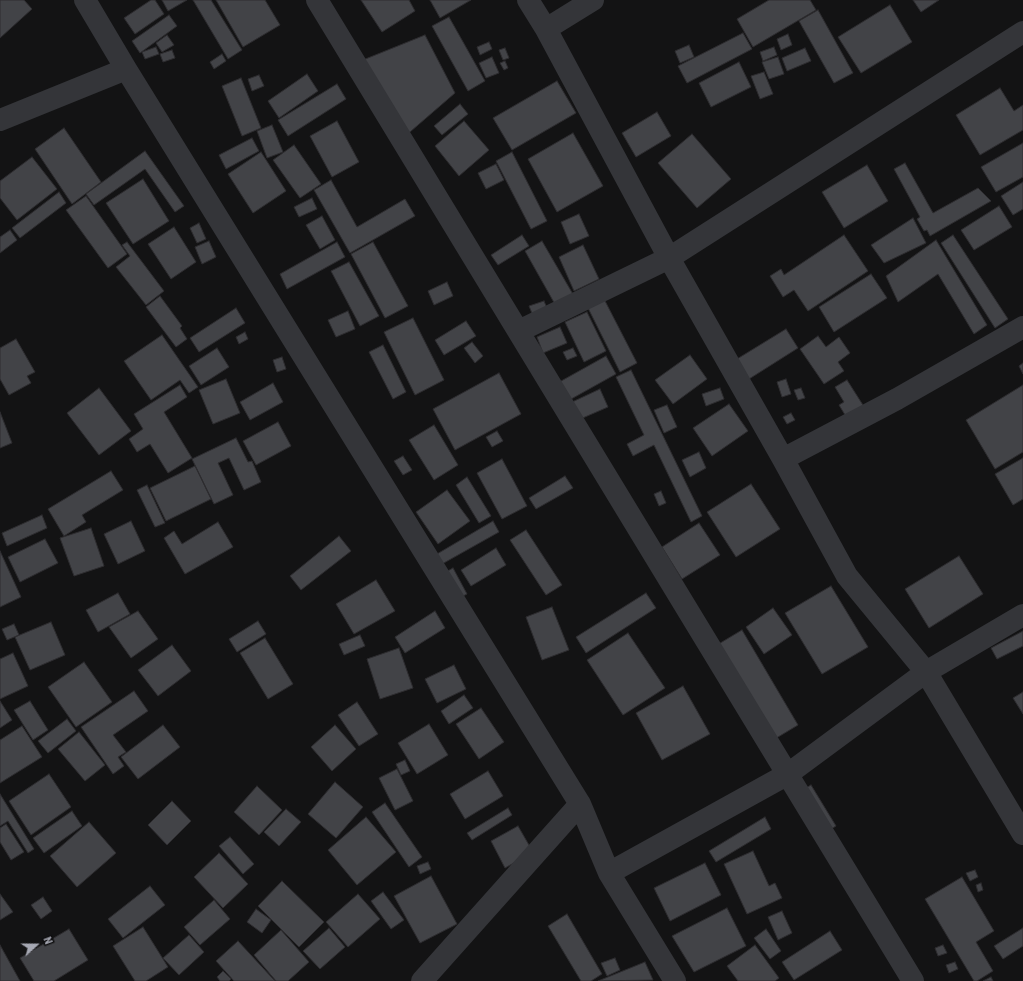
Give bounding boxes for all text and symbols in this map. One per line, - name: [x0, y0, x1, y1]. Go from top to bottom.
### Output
- north arrow: [16, 925, 56, 965]
- text: N: [40, 935, 55, 946]

